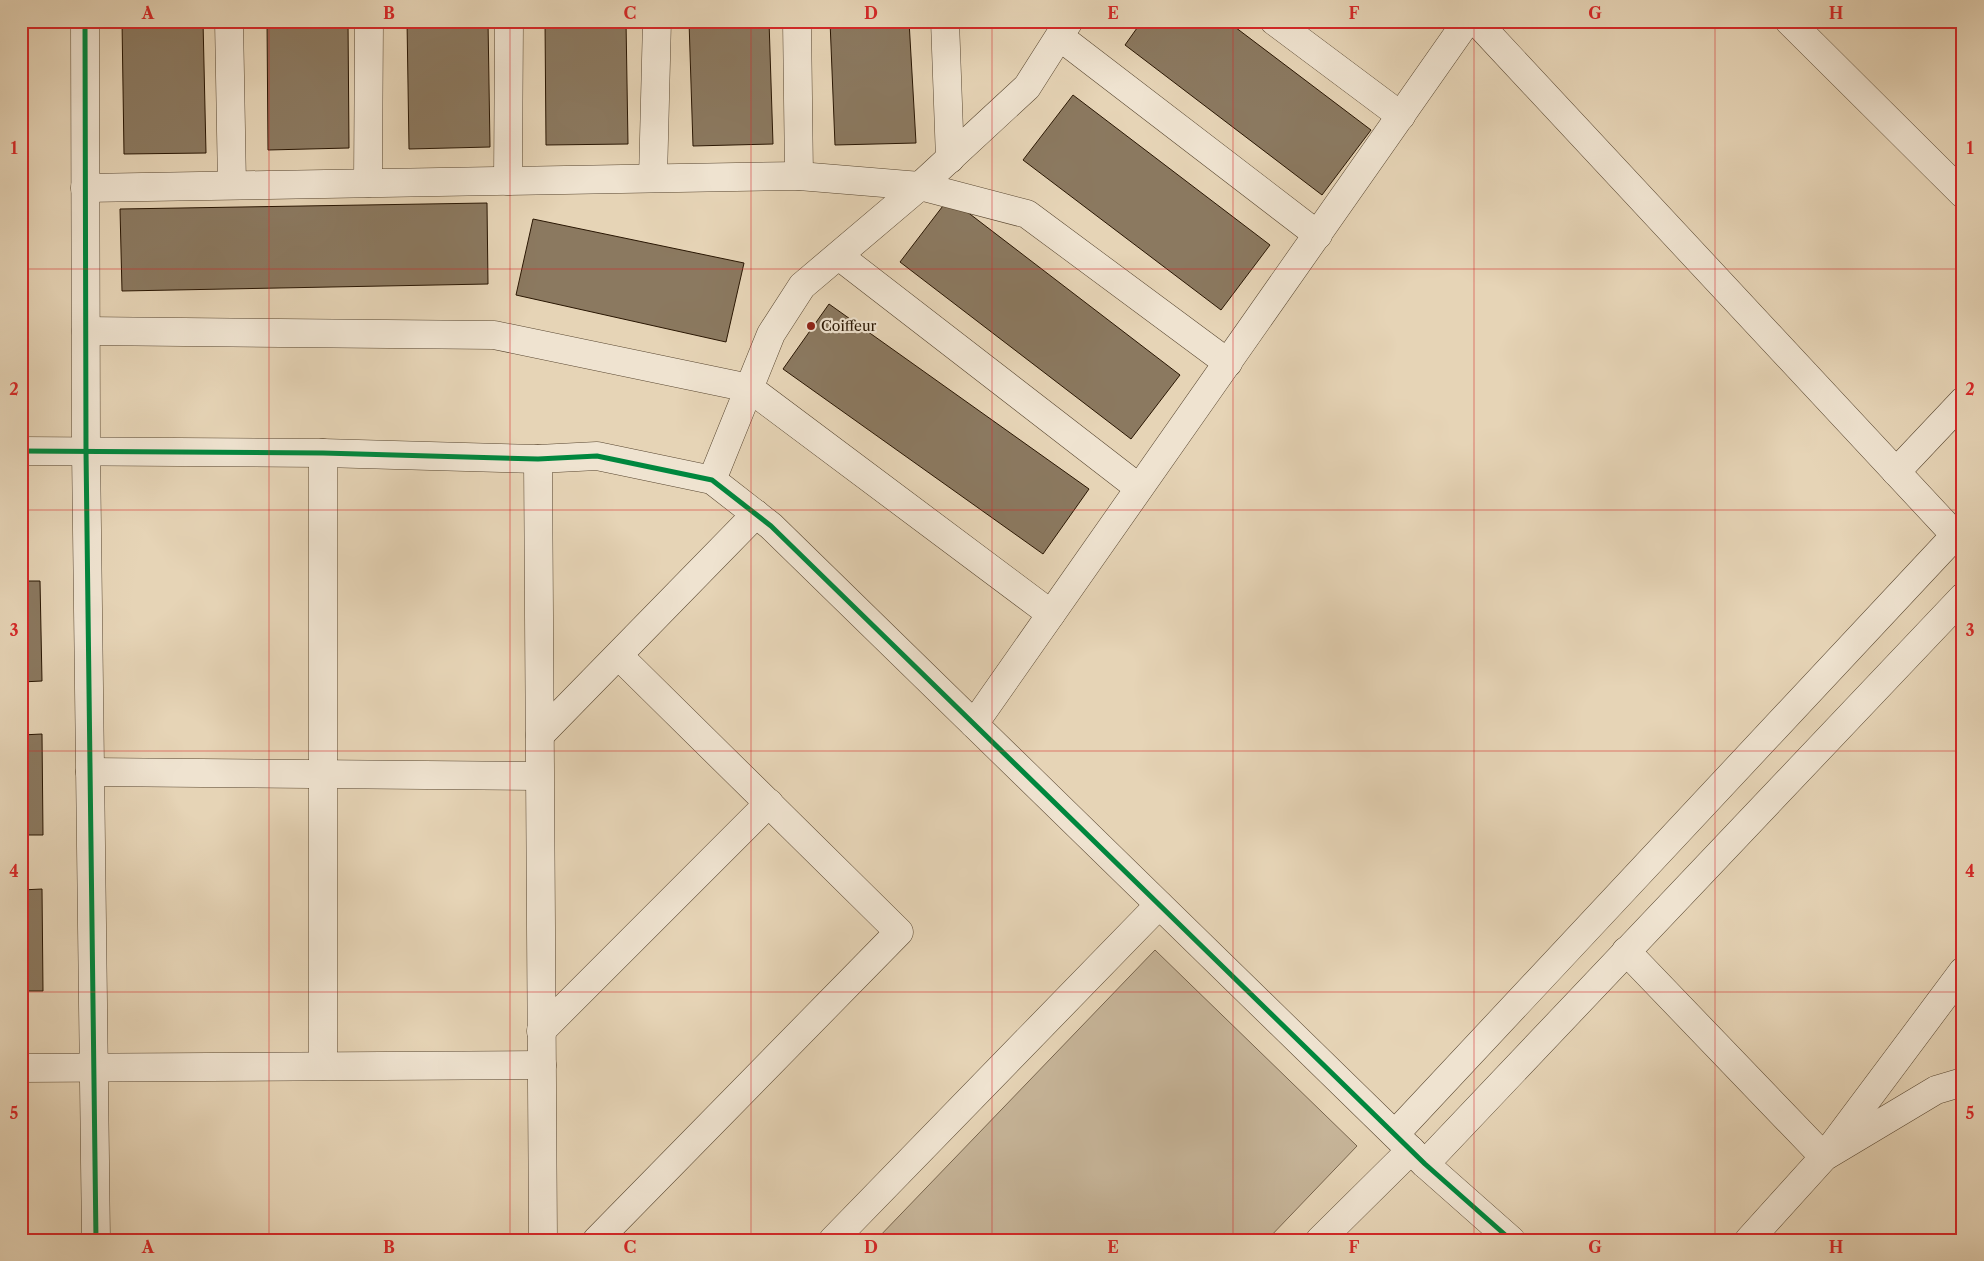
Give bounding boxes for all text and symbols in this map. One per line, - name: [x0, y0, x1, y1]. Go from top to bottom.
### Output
- text: A: [141, 3, 155, 23]
- text: B: [383, 3, 395, 23]
- text: C: [624, 3, 636, 23]
- text: D: [864, 3, 878, 23]
- text: E: [1107, 3, 1119, 23]
- text: F: [1349, 3, 1360, 23]
- text: G: [1588, 3, 1602, 23]
- text: H: [1829, 3, 1843, 23]
- text: 1: [10, 138, 18, 158]
- text: 1: [1966, 138, 1974, 158]
- place label: Coiffeur: [821, 317, 877, 335]
- marker: Coiffeur: [805, 320, 817, 332]
- text: 2: [9, 379, 19, 399]
- text: 2: [1965, 379, 1975, 399]
- text: 3: [9, 620, 19, 640]
- text: 3: [1965, 620, 1975, 640]
- text: 4: [9, 861, 19, 881]
- text: 4: [1965, 861, 1975, 881]
- text: 5: [10, 1103, 19, 1123]
- text: 5: [1966, 1103, 1975, 1123]
- text: A: [141, 1237, 155, 1257]
- text: B: [383, 1237, 395, 1257]
- text: C: [624, 1237, 636, 1257]
- text: D: [864, 1237, 878, 1257]
- text: E: [1107, 1237, 1119, 1257]
- text: F: [1349, 1237, 1360, 1257]
- text: G: [1588, 1237, 1602, 1257]
- text: H: [1829, 1237, 1843, 1257]

